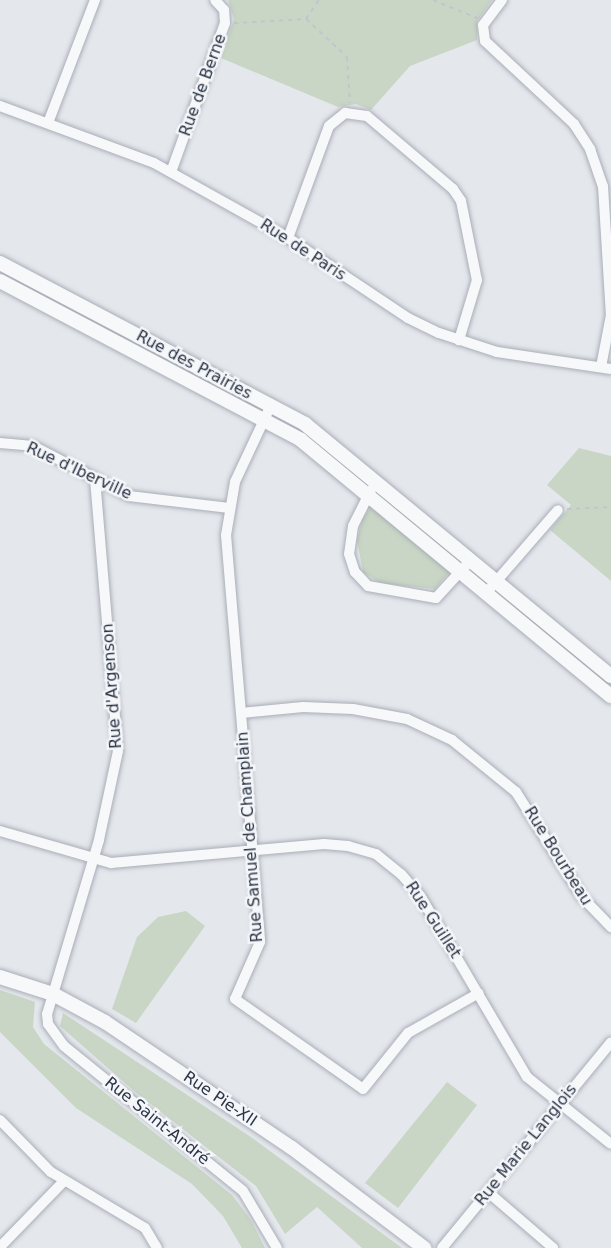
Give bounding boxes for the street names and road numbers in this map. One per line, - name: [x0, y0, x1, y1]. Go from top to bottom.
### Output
- street label: Rue de Berne: [176, 31, 230, 139]
- street label: Rue de Paris: [256, 215, 350, 285]
- street label: Rue des Prairies: [133, 326, 255, 404]
- street label: Rue d'Iberville: [23, 438, 135, 504]
- street label: Rue d'Argenson: [98, 623, 126, 749]
- street label: Rue Samuel de Champlain: [233, 731, 267, 943]
- street label: Rue Bourbeau: [520, 803, 596, 909]
- street label: Rue Guillet: [401, 878, 465, 962]
- street label: Rue Pie-XII: [180, 1067, 260, 1131]
- street label: Rue Saint-André: [101, 1073, 213, 1169]
- street label: Rue Marie Langlois: [471, 1080, 581, 1210]

